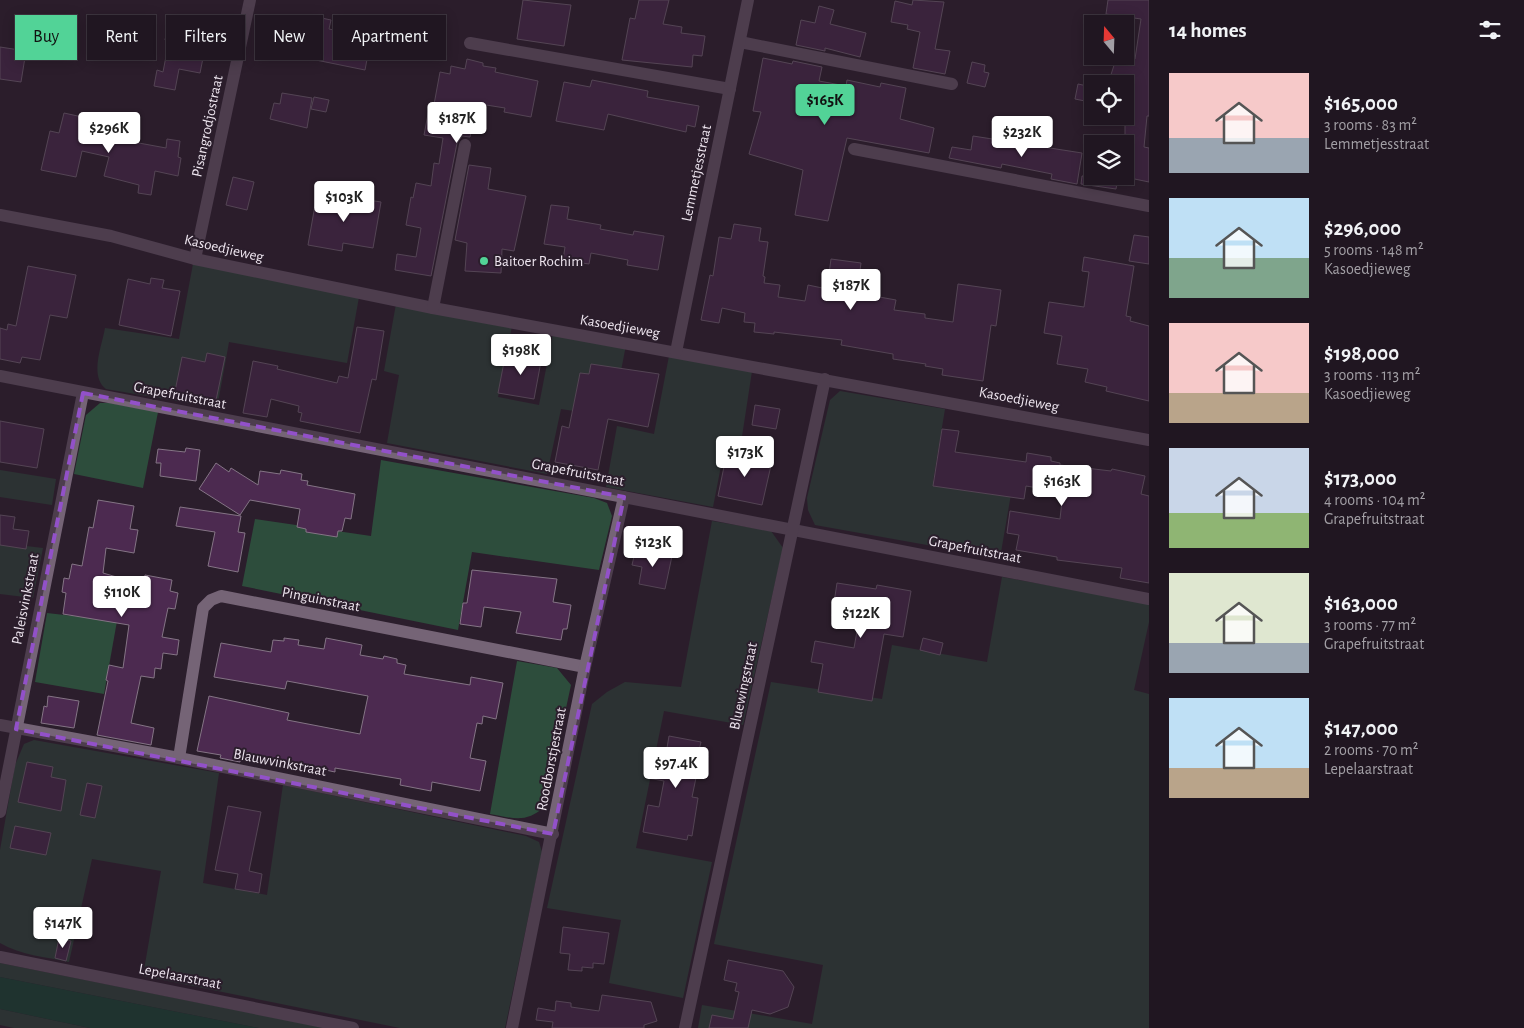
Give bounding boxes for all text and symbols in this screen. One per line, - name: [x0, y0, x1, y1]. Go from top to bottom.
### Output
- chip: Buy: [15, 15, 77, 60]
- chip: Rent: [87, 15, 156, 60]
- chip: Filters: [166, 15, 245, 60]
- chip: New: [255, 15, 323, 60]
- chip: Apartment: [333, 15, 446, 60]
- north arrow: [1084, 15, 1134, 65]
- map controls: [1084, 15, 1134, 185]
- icon: filters: [1476, 16, 1504, 44]
- text: 14 homes: [1169, 20, 1247, 41]
- street label: Pisangrodjostraat: [189, 74, 226, 178]
- button: locate: [1084, 75, 1134, 125]
- pin: $165K: [790, 84, 860, 126]
- text: $165K: [807, 92, 843, 108]
- icon: home: [1209, 93, 1269, 153]
- text: $165,000: [1324, 93, 1398, 114]
- pin: $187K: [422, 102, 492, 144]
- text: $187K: [438, 110, 476, 126]
- pin: $296K: [74, 112, 144, 154]
- pin: $232K: [987, 116, 1057, 158]
- text: 3 rooms · 83 m²: [1324, 117, 1417, 133]
- text: $296K: [89, 120, 129, 136]
- street label: Lemmetjesstraat: [679, 123, 714, 223]
- text: $232K: [1003, 124, 1041, 140]
- button: layers: [1084, 135, 1134, 185]
- text: Lemmetjesstraat: [1324, 136, 1429, 152]
- pin: $103K: [309, 180, 379, 223]
- text: $103K: [325, 189, 363, 205]
- icon: home: [1209, 218, 1269, 278]
- text: $296,000: [1324, 218, 1401, 239]
- street label: Kasoedjieweg: [183, 232, 266, 265]
- text: 5 rooms · 148 m²: [1324, 242, 1424, 258]
- place label: Baitoer Rochim: [494, 254, 583, 269]
- marker: Baitoer Rochim: [478, 255, 490, 267]
- text: Kasoedjieweg: [1324, 261, 1410, 277]
- pin: $187K: [816, 268, 886, 311]
- text: $187K: [832, 277, 870, 293]
- street label: Kasoedjieweg: [579, 312, 662, 341]
- pin: $198K: [486, 334, 556, 376]
- text: $198K: [502, 342, 540, 358]
- icon: home: [1209, 343, 1269, 403]
- text: $198,000: [1324, 343, 1399, 364]
- text: 3 rooms · 113 m²: [1324, 367, 1420, 383]
- street label: Grapefruitstraat: [132, 379, 228, 412]
- street label: Kasoedjieweg: [978, 384, 1061, 415]
- text: Kasoedjieweg: [1324, 386, 1410, 402]
- pin: $173K: [710, 436, 780, 478]
- text: $173K: [727, 444, 763, 460]
- street label: Grapefruitstraat: [530, 456, 626, 489]
- pin: $163K: [1027, 464, 1097, 507]
- icon: home: [1209, 468, 1269, 528]
- text: $173,000: [1324, 468, 1397, 489]
- text: $163K: [1044, 473, 1080, 489]
- text: 4 rooms · 104 m²: [1324, 492, 1425, 508]
- text: Grapefruitstraat: [1324, 511, 1424, 527]
- pin: $123K: [618, 526, 688, 568]
- street label: Grapefruitstraat: [927, 533, 1023, 566]
- text: $123K: [635, 534, 671, 550]
- street label: Paleisvinkstraat: [9, 552, 42, 646]
- pin: $110K: [87, 576, 157, 618]
- text: $110K: [104, 584, 140, 600]
- street label: Pinguinstraat: [281, 585, 361, 614]
- icon: home: [1209, 593, 1269, 653]
- text: $163,000: [1324, 593, 1398, 614]
- pin: $122K: [826, 596, 896, 639]
- text: $122K: [842, 605, 880, 621]
- text: 3 rooms · 77 m²: [1324, 617, 1416, 633]
- text: Grapefruitstraat: [1324, 636, 1424, 652]
- street label: Bluewingstraat: [727, 641, 760, 731]
- street label: Roodborstjestraat: [534, 706, 569, 812]
- icon: home: [1209, 718, 1269, 778]
- text: $147,000: [1324, 718, 1398, 739]
- text: 2 rooms · 70 m²: [1324, 742, 1418, 758]
- street label: Blauwvinkstraat: [232, 746, 328, 779]
- pin: $97.4K: [635, 746, 717, 789]
- text: $97.4K: [655, 755, 697, 771]
- text: Lepelaarstraat: [1324, 761, 1413, 777]
- pin: $147K: [28, 906, 98, 949]
- text: $147K: [44, 915, 82, 931]
- street label: Lepelaarstraat: [138, 961, 222, 992]

